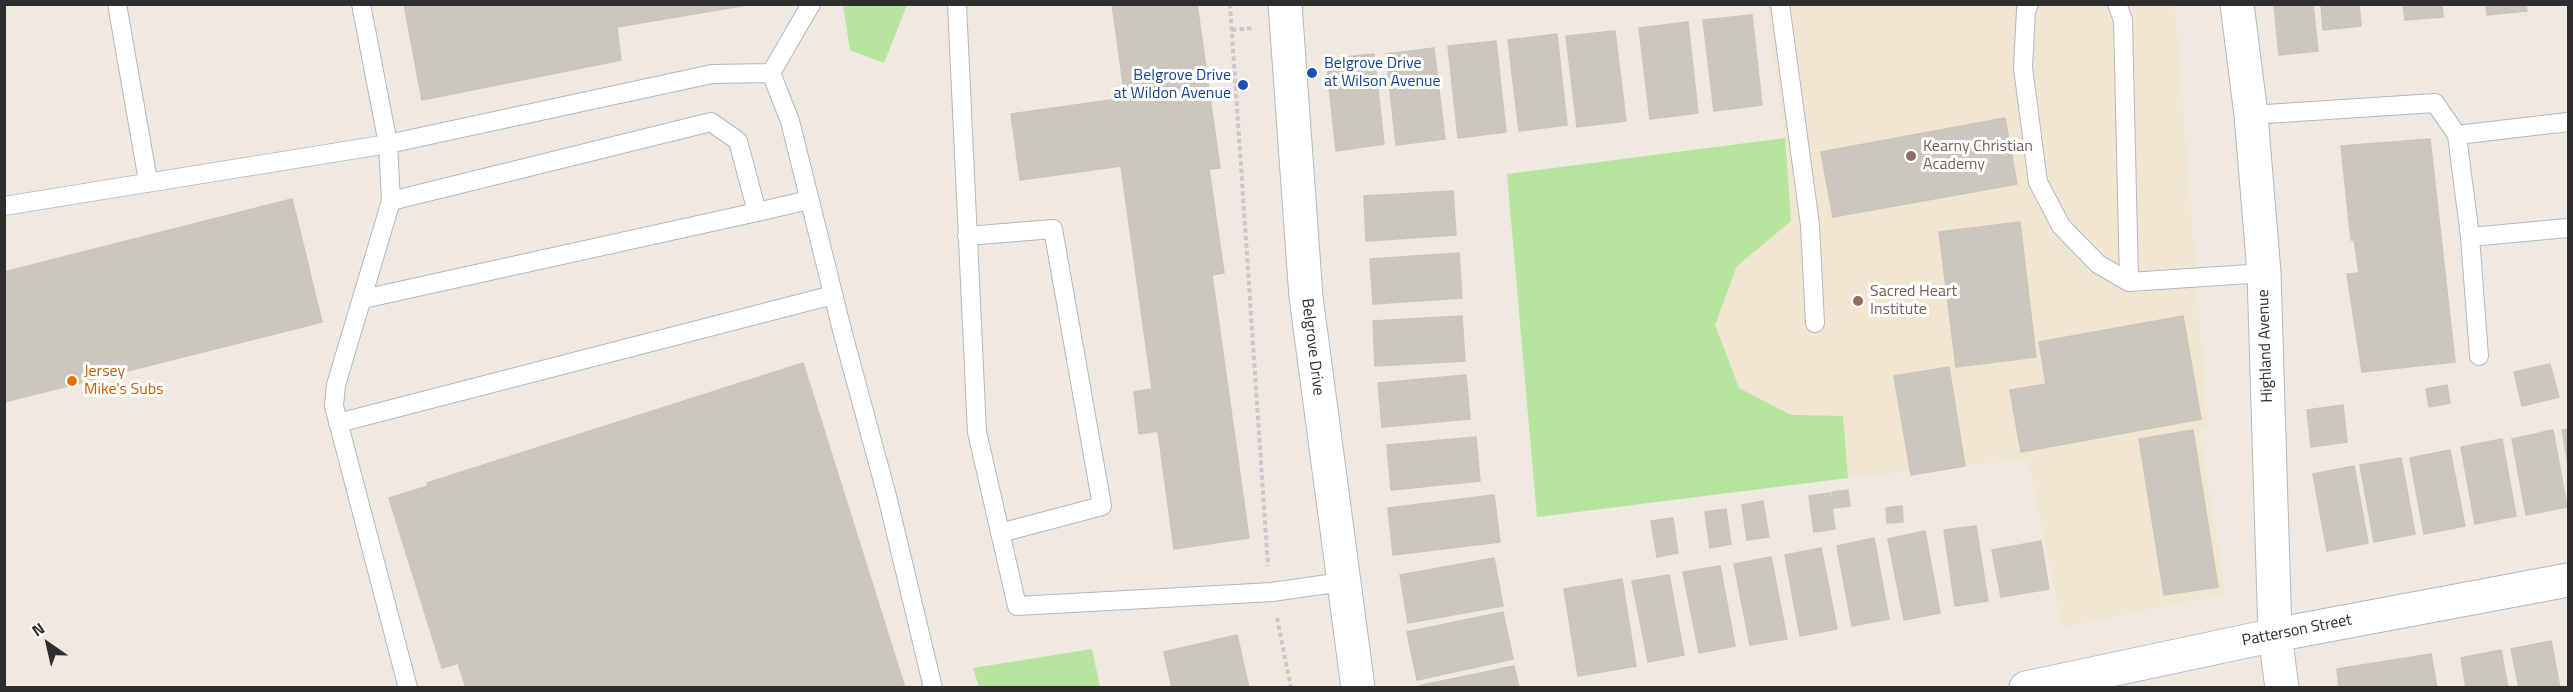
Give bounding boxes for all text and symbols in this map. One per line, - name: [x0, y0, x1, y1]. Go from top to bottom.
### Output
- place label: Belgrove Drive at Wilson Avenue: [1324, 54, 1441, 92]
- place label: Belgrove Drive at Wildon Avenue: [1113, 66, 1231, 104]
- marker: Belgrove Drive at Wilson Avenue: [1305, 66, 1319, 80]
- marker: Belgrove Drive at Wildon Avenue: [1236, 78, 1250, 92]
- place label: Kearny Christian Academy: [1923, 137, 2033, 175]
- marker: Kearny Christian Academy: [1904, 149, 1918, 163]
- place label: Sacred Heart Institute: [1870, 282, 1957, 320]
- street label: Highland Avenue: [2254, 289, 2278, 403]
- marker: Sacred Heart Institute: [1851, 294, 1865, 308]
- street label: Belgrove Drive: [1297, 297, 1327, 397]
- place label: Jersey Mike's Subs: [84, 362, 164, 400]
- marker: Jersey Mike's Subs: [65, 374, 79, 388]
- street label: Patterson Street: [2240, 611, 2354, 651]
- north arrow: [18, 614, 78, 674]
- text: N: [27, 616, 49, 642]

